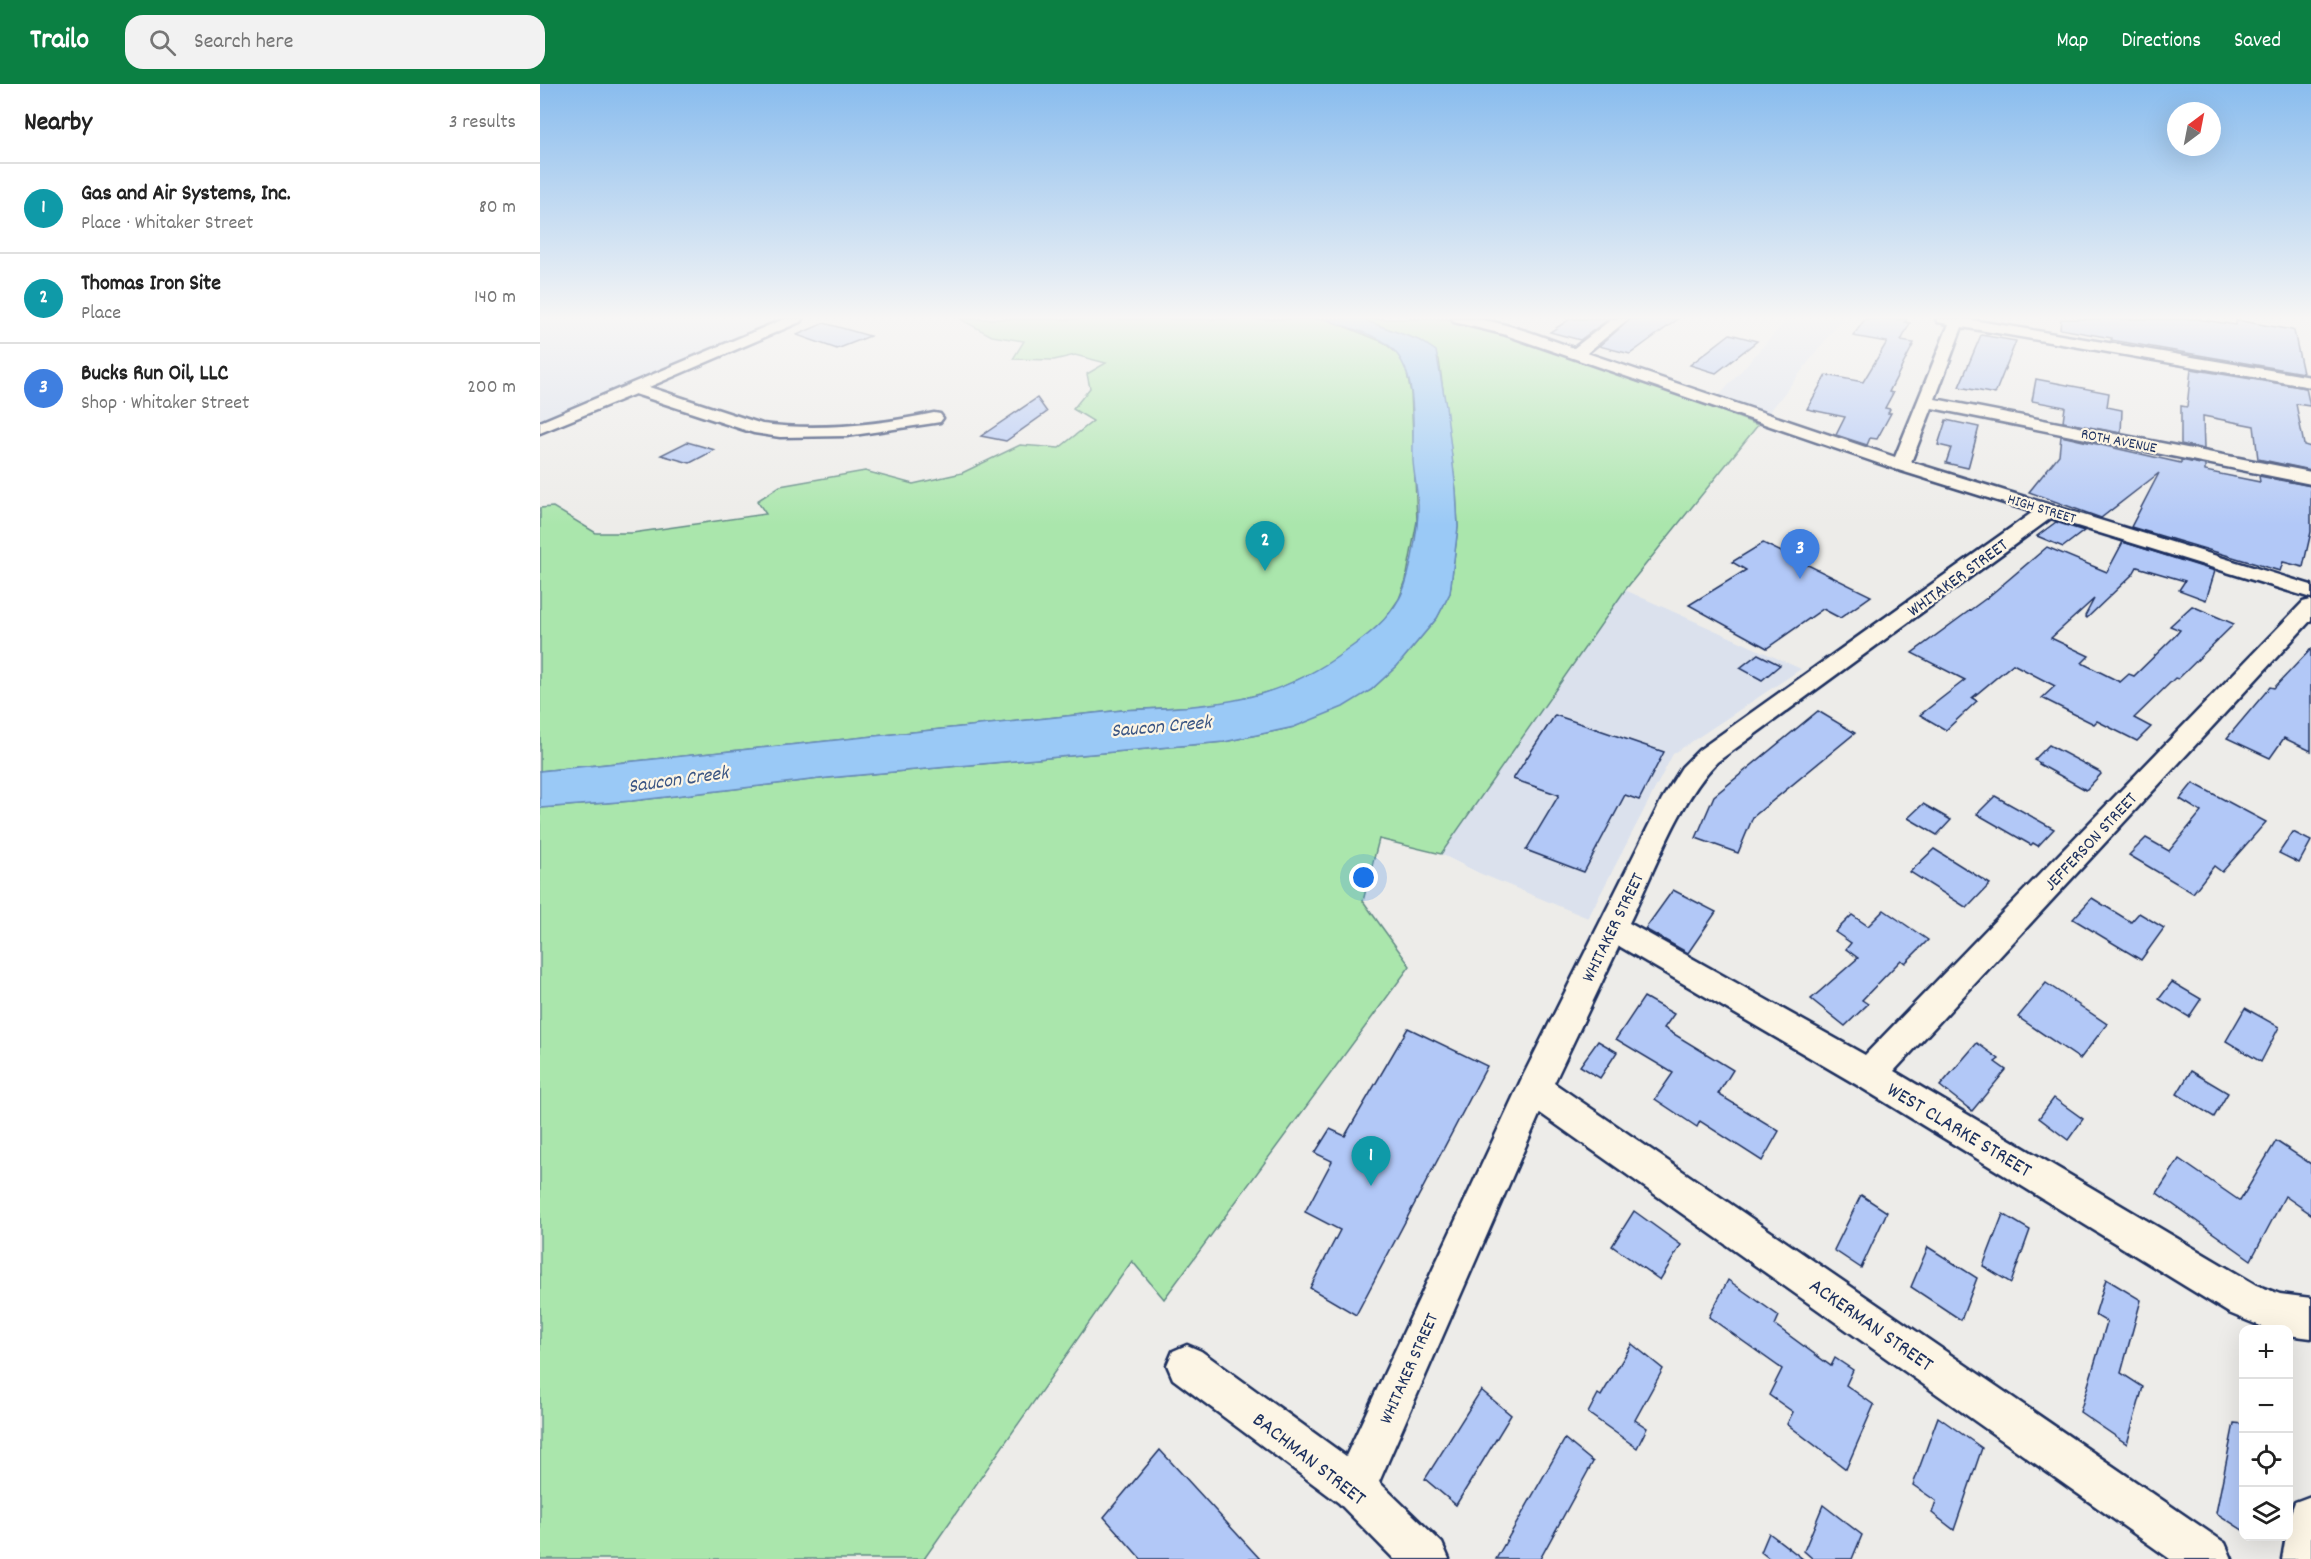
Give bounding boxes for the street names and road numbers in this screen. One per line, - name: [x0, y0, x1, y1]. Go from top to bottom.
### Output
- street label: ROTH AVENUE: [2079, 424, 2159, 460]
- street label: HIGH STREET: [2004, 489, 2078, 531]
- street label: WHITAKER STREET: [1903, 534, 2014, 624]
- street label: JEFFERSON STREET: [2040, 788, 2144, 897]
- street label: WHITAKER STREET: [1577, 869, 1652, 987]
- street label: WEST CLARKE STREET: [1880, 1076, 2037, 1187]
- street label: ACKERMAN STREET: [1802, 1272, 1939, 1381]
- street label: WHITAKER STREET: [1375, 1310, 1446, 1428]
- street label: BACHMAN STREET: [1245, 1406, 1372, 1515]

